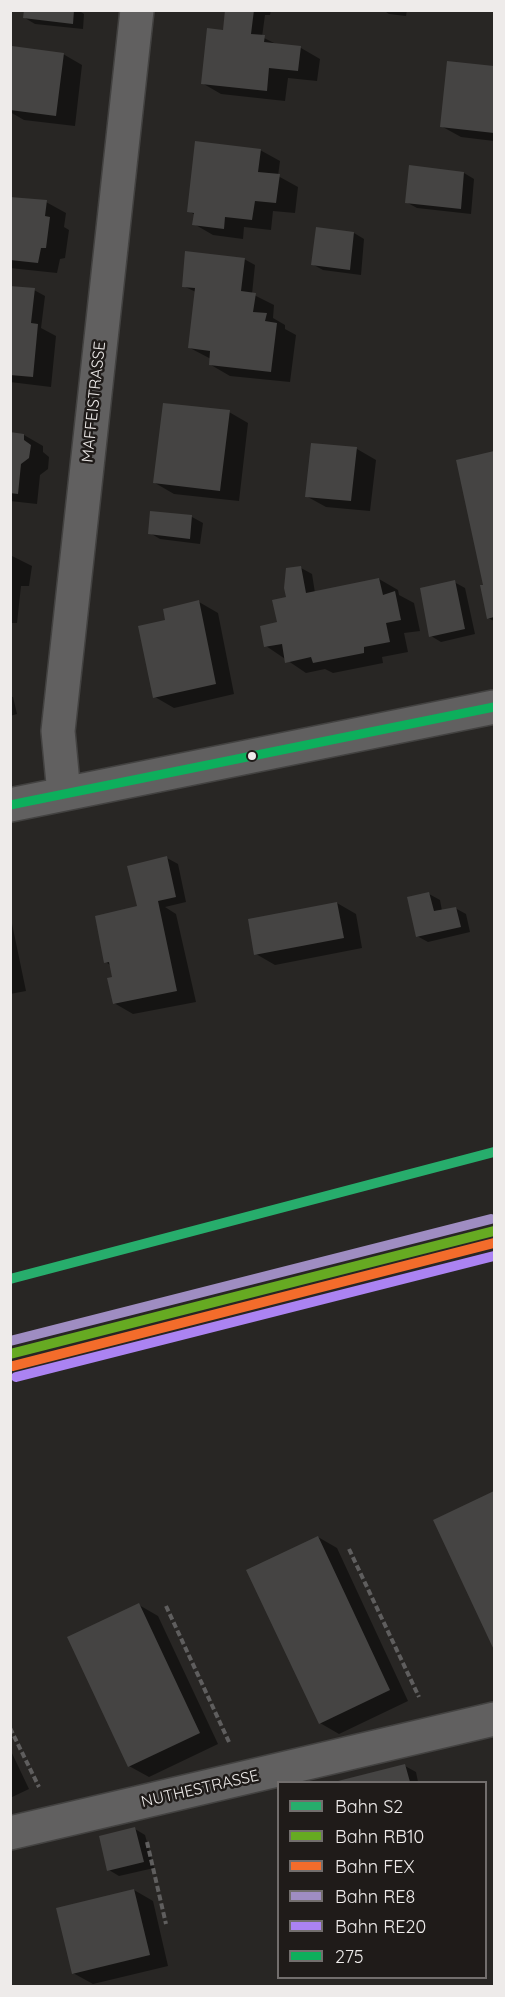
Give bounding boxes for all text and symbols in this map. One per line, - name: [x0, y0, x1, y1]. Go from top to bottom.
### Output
- street label: MAFFEISTRASSE: [78, 341, 110, 463]
- unlabelled marker: [246, 750, 258, 762]
- street label: NUTHESTRASSE: [139, 1766, 261, 1812]
- legend: [277, 1781, 487, 1979]
- text: Bahn S2: [335, 1795, 403, 1818]
- text: Bahn RB10: [335, 1825, 424, 1848]
- text: Bahn FEX: [335, 1855, 415, 1878]
- text: Bahn RE8: [335, 1885, 415, 1908]
- text: Bahn RE20: [335, 1915, 426, 1938]
- text: 275: [335, 1945, 364, 1968]

